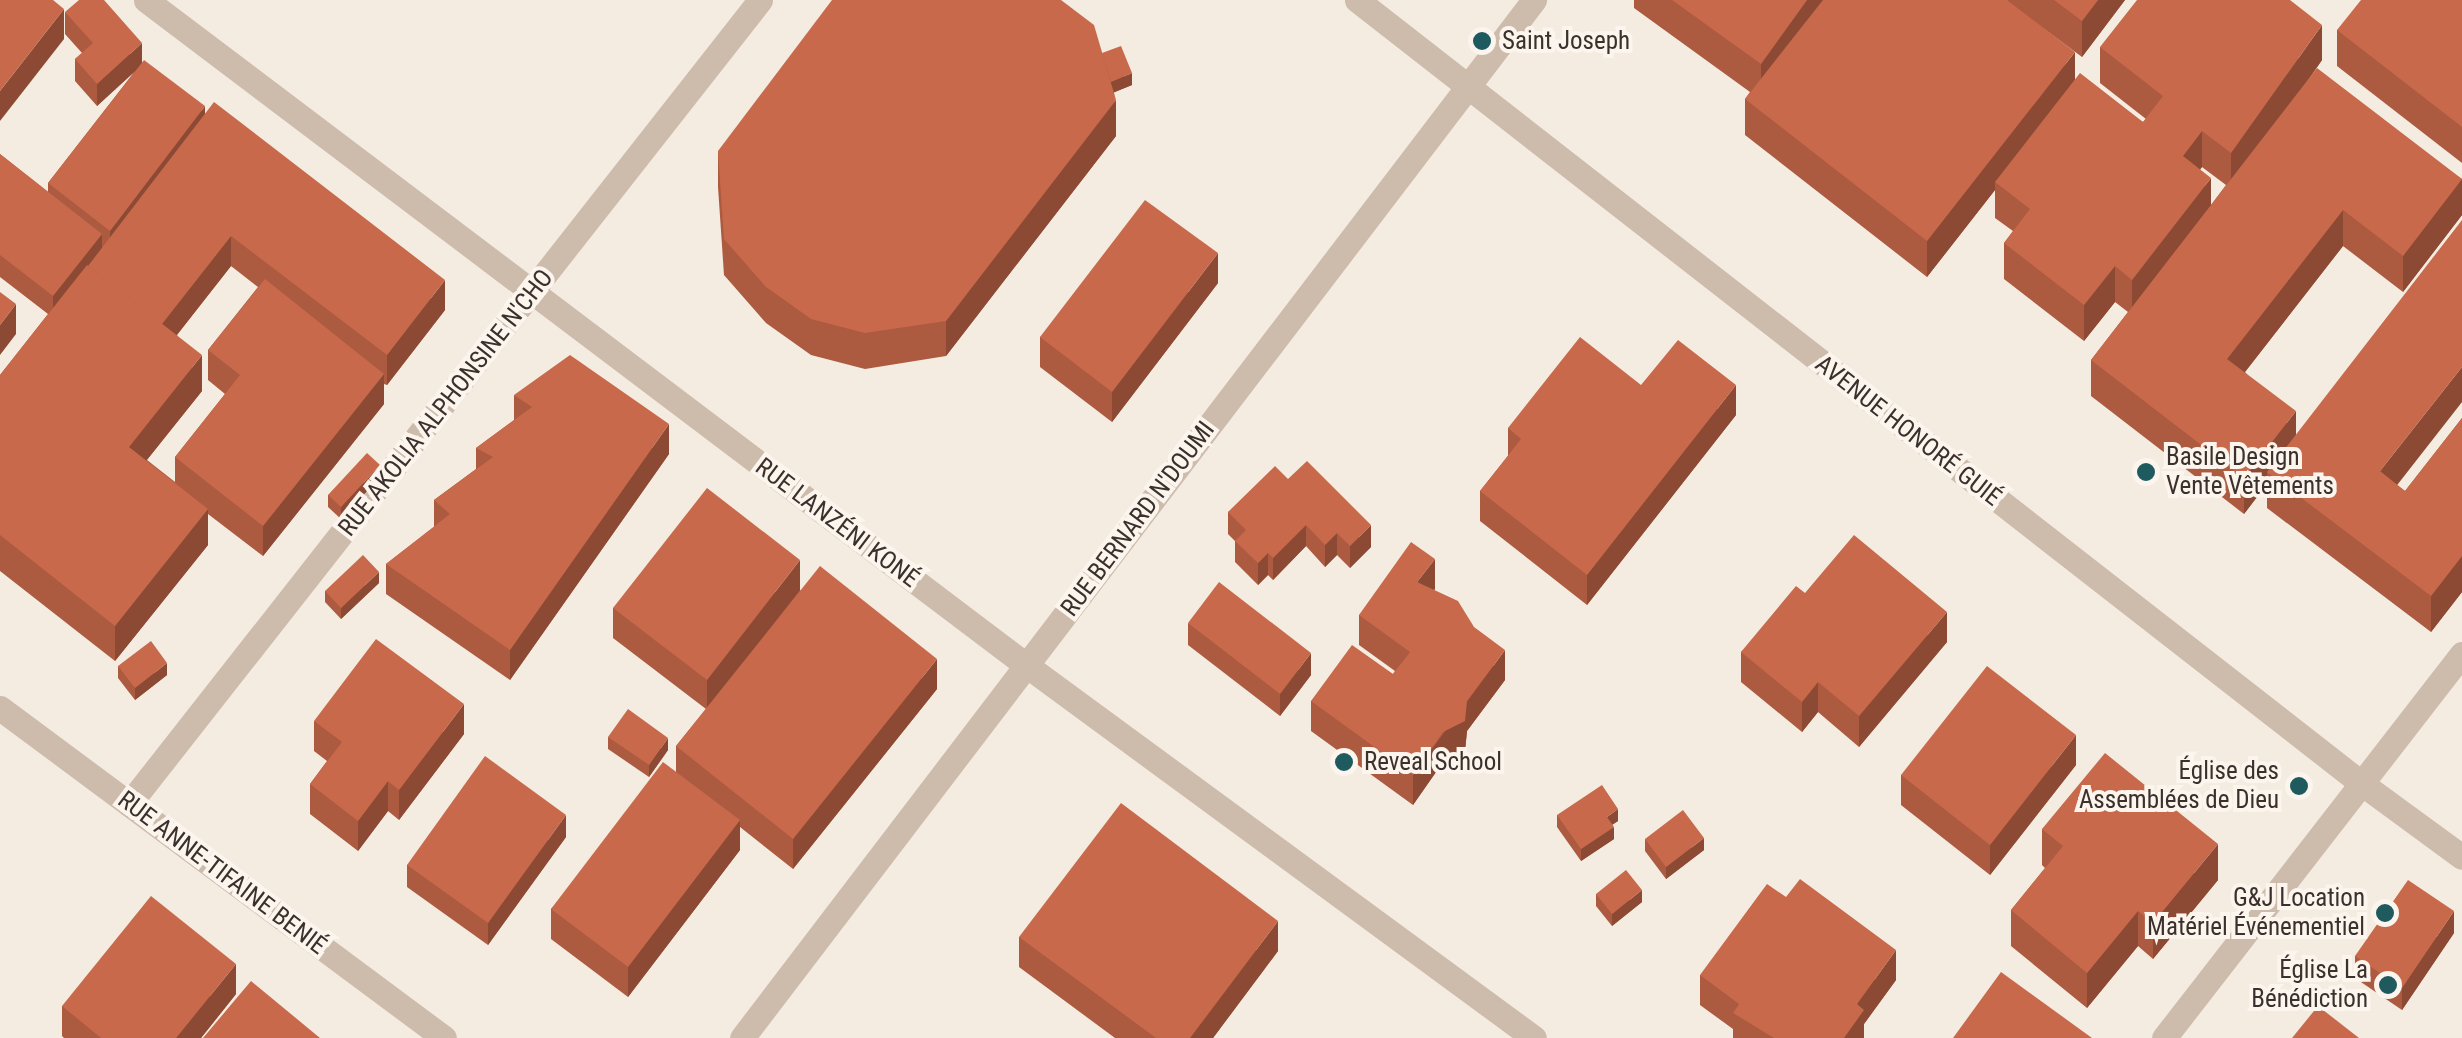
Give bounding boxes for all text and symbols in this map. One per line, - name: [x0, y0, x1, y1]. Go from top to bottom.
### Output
- place label: Saint Joseph: [1502, 26, 1630, 56]
- marker: Saint Joseph: [1471, 30, 1493, 52]
- street label: RUE AKOLIA ALPHONSINE N'CHO: [333, 264, 559, 542]
- street label: AVENUE HONORÉ GUIÉ: [1809, 349, 2007, 513]
- street label: RUE BERNARD N'DOUMI: [1055, 416, 1221, 622]
- place label: Basile Design Vente Vêtements: [2166, 443, 2334, 502]
- street label: RUE LANZÉNI KONÉ: [749, 452, 925, 594]
- marker: Basile Design Vente Vêtements: [2135, 461, 2157, 483]
- place label: Reveal School: [1364, 747, 1502, 777]
- marker: Reveal School: [1333, 751, 1355, 773]
- place label: Église des Assemblées de Dieu: [2079, 757, 2279, 816]
- marker: Église des Assemblées de Dieu: [2288, 775, 2310, 797]
- street label: RUE ANNE-TIFAINE BENIÉ: [112, 785, 332, 961]
- place label: G&J Location Matériel Événementiel: [2147, 884, 2365, 943]
- marker: G&J Location Matériel Événementiel: [2374, 902, 2396, 924]
- place label: Église La Bénédiction: [2251, 956, 2368, 1015]
- marker: Église La Bénédiction: [2377, 974, 2399, 996]

